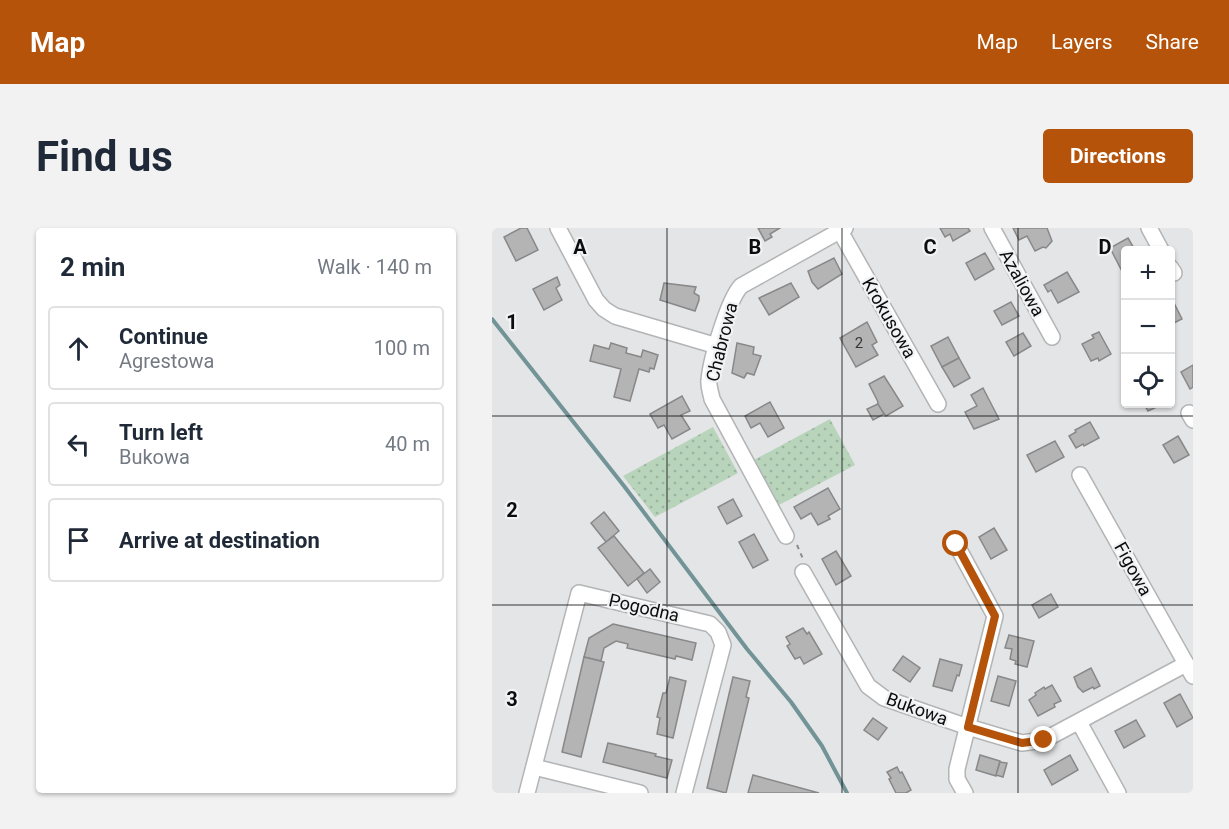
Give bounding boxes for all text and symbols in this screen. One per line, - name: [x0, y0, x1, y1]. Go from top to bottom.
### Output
- text: Map: [30, 26, 85, 59]
- text: Map: [976, 30, 1018, 54]
- text: Layers: [1051, 30, 1112, 54]
- text: Share: [1145, 30, 1199, 54]
- button: Directions: [1043, 129, 1193, 183]
- text: Find us: [36, 132, 173, 181]
- text: A: [573, 235, 587, 259]
- text: B: [749, 235, 761, 259]
- text: C: [923, 235, 937, 259]
- text: D: [1099, 235, 1112, 259]
- street label: Azaliowa: [996, 246, 1049, 320]
- map controls: [1121, 246, 1175, 408]
- button: +: [1121, 246, 1175, 300]
- text: 2 min: [60, 252, 125, 282]
- text: Walk · 140 m: [317, 255, 432, 279]
- street label: Krokusowa: [858, 274, 921, 362]
- street label: Chabrowa: [702, 300, 742, 384]
- button: −: [1121, 300, 1175, 354]
- text: 1: [506, 310, 518, 334]
- text: Continue: [119, 324, 208, 349]
- icon: ahead: [62, 332, 95, 365]
- house number: 2: [855, 334, 863, 352]
- text: 100 m: [374, 336, 430, 360]
- text: Agrestowa: [119, 349, 214, 373]
- button: locate: [1121, 354, 1175, 408]
- text: Turn left: [119, 420, 203, 445]
- icon: left: [62, 428, 95, 461]
- text: 40 m: [385, 432, 430, 456]
- text: Bukowa: [119, 445, 190, 469]
- text: 2: [506, 498, 518, 522]
- icon: arrive: [62, 524, 95, 557]
- text: Arrive at destination: [119, 528, 320, 553]
- route start: [942, 530, 968, 556]
- street label: Figowa: [1110, 538, 1157, 599]
- street label: Pogodna: [607, 589, 681, 626]
- text: 3: [506, 687, 518, 711]
- street label: Bukowa: [884, 688, 951, 729]
- route end: [1030, 726, 1056, 752]

